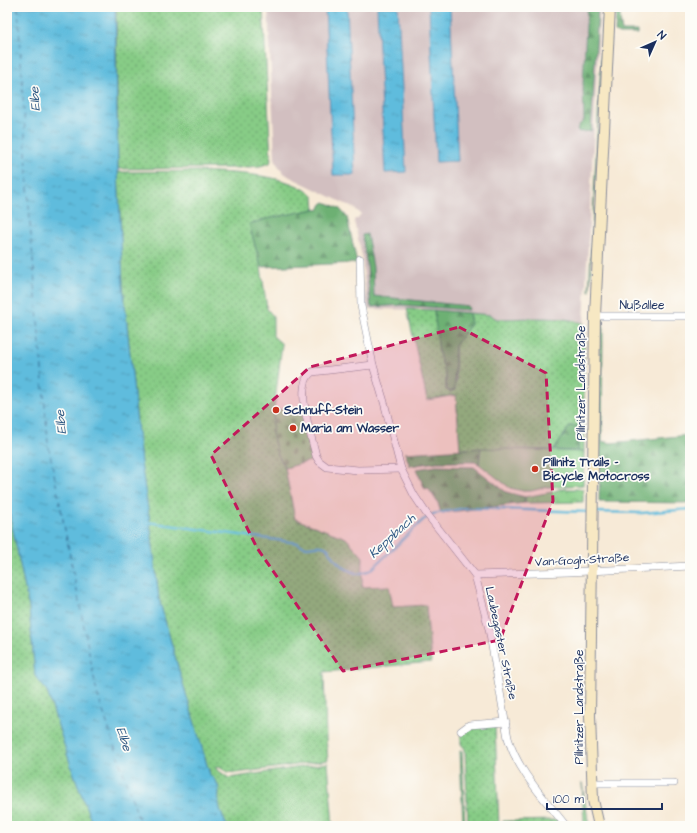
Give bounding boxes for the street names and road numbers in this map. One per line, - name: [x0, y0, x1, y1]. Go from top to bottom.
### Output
- street label: Nußallee: [619, 297, 665, 314]
- street label: Pillnitzer Landstraße: [573, 325, 590, 440]
- street label: Van-Gogh-Straße: [534, 549, 630, 572]
- street label: Laubegaster Straße: [480, 585, 521, 702]
- street label: Pillnitzer Landstraße: [571, 649, 588, 764]

